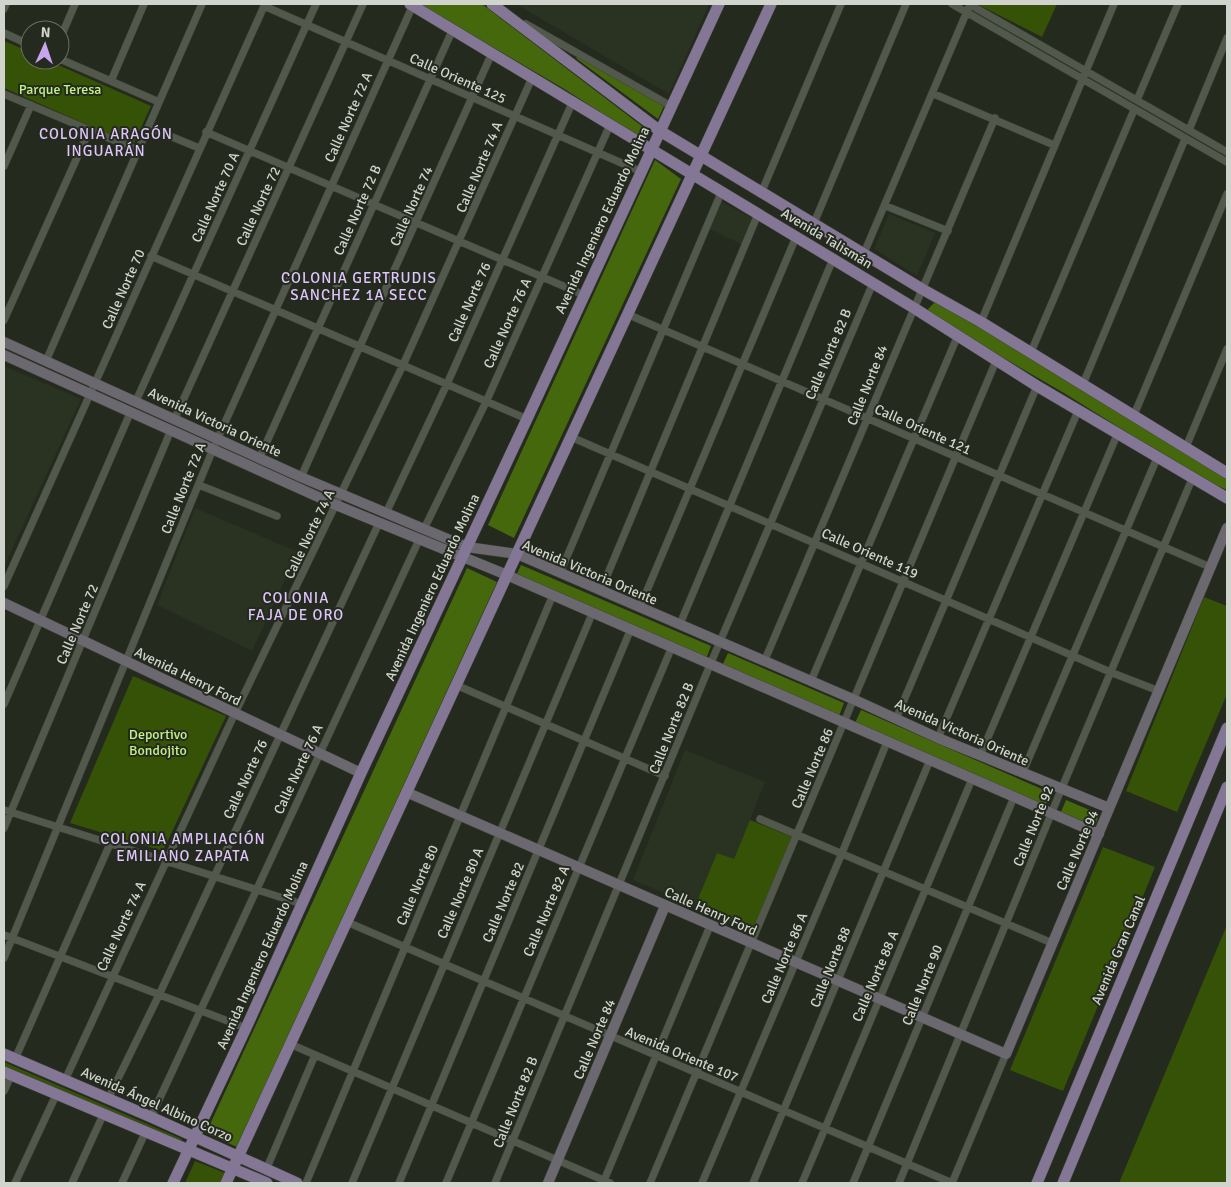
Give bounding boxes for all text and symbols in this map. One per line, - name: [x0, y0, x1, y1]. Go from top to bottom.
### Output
- north arrow: [20, 20, 70, 70]
- text: N: [40, 24, 51, 41]
- street label: Calle Oriente 125: [407, 50, 509, 107]
- street label: Calle Norte 72 A: [321, 69, 376, 165]
- park label: Parque Teresa: [19, 81, 101, 98]
- street label: Calle Norte 74 A: [453, 119, 506, 215]
- district label: COLONIA ARAGÓN INGUARÁN: [39, 124, 173, 160]
- street label: Avenida Ingeniero Eduardo Molina: [552, 124, 653, 316]
- street label: Calle Norte 70 A: [188, 149, 243, 245]
- street label: Calle Norte 72 B: [330, 162, 385, 258]
- street label: Calle Norte 74: [386, 163, 437, 249]
- street label: Calle Norte 72: [233, 164, 284, 249]
- street label: Avenida Talismán: [778, 205, 875, 272]
- street label: Calle Norte 70: [98, 247, 149, 332]
- street label: Calle Norte 76: [444, 260, 495, 345]
- district label: COLONIA GERTRUDIS SANCHEZ 1A SECC: [281, 269, 437, 304]
- street label: Calle Norte 76 A: [480, 275, 535, 371]
- street label: Calle Norte 82 B: [802, 306, 855, 402]
- street label: Calle Norte 84: [844, 342, 892, 428]
- street label: Avenida Victoria Oriente: [145, 384, 284, 461]
- street label: Calle Oriente 121: [872, 401, 974, 458]
- street label: Calle Norte 72 A: [157, 439, 210, 536]
- street label: Calle Norte 74 A: [280, 486, 339, 582]
- street label: Avenida Ingeniero Eduardo Molina: [382, 491, 483, 683]
- street label: Calle Oriente 119: [819, 525, 921, 582]
- street label: Avenida Victoria Oriente: [520, 536, 660, 609]
- street label: Calle Norte 72: [53, 581, 102, 667]
- district label: COLONIA FAJA DE ORO: [248, 589, 344, 624]
- street label: Avenida Henry Ford: [132, 643, 244, 710]
- street label: Calle Norte 82 B: [645, 680, 698, 776]
- street label: Avenida Victoria Oriente: [892, 695, 1032, 770]
- street label: Calle Norte 76 A: [270, 721, 327, 817]
- street label: Calle Norte 86: [788, 725, 837, 811]
- park label: Deportivo Bondojito: [129, 726, 187, 759]
- street label: Calle Norte 76: [220, 737, 271, 822]
- street label: Calle Norte 92: [1010, 783, 1057, 869]
- street label: Calle Norte 94: [1053, 807, 1102, 893]
- district label: COLONIA AMPLIACIÓN EMILIANO ZAPATA: [100, 829, 266, 865]
- street label: Calle Norte 80: [393, 842, 442, 928]
- street label: Calle Norte 80 A: [434, 845, 487, 941]
- street label: Avenida Ingeniero Eduardo Molina: [213, 858, 312, 1052]
- street label: Calle Norte 82: [479, 859, 528, 945]
- street label: Calle Norte 82 A: [520, 863, 573, 959]
- street label: Calle Norte 74 A: [93, 878, 150, 974]
- street label: Calle Henry Ford: [662, 883, 760, 939]
- street label: Avenida Gran Canal: [1088, 893, 1149, 1007]
- street label: Calle Norte 86 A: [758, 910, 811, 1006]
- street label: Calle Norte 88: [807, 924, 854, 1010]
- street label: Calle Norte 88 A: [849, 928, 902, 1024]
- street label: Calle Norte 90: [899, 942, 946, 1028]
- street label: Calle Norte 84: [570, 996, 619, 1082]
- street label: Avenida Oriente 107: [623, 1023, 741, 1086]
- street label: Calle Norte 82 B: [489, 1054, 542, 1150]
- street label: Avenida Ángel Albino Corzo: [78, 1063, 235, 1146]

